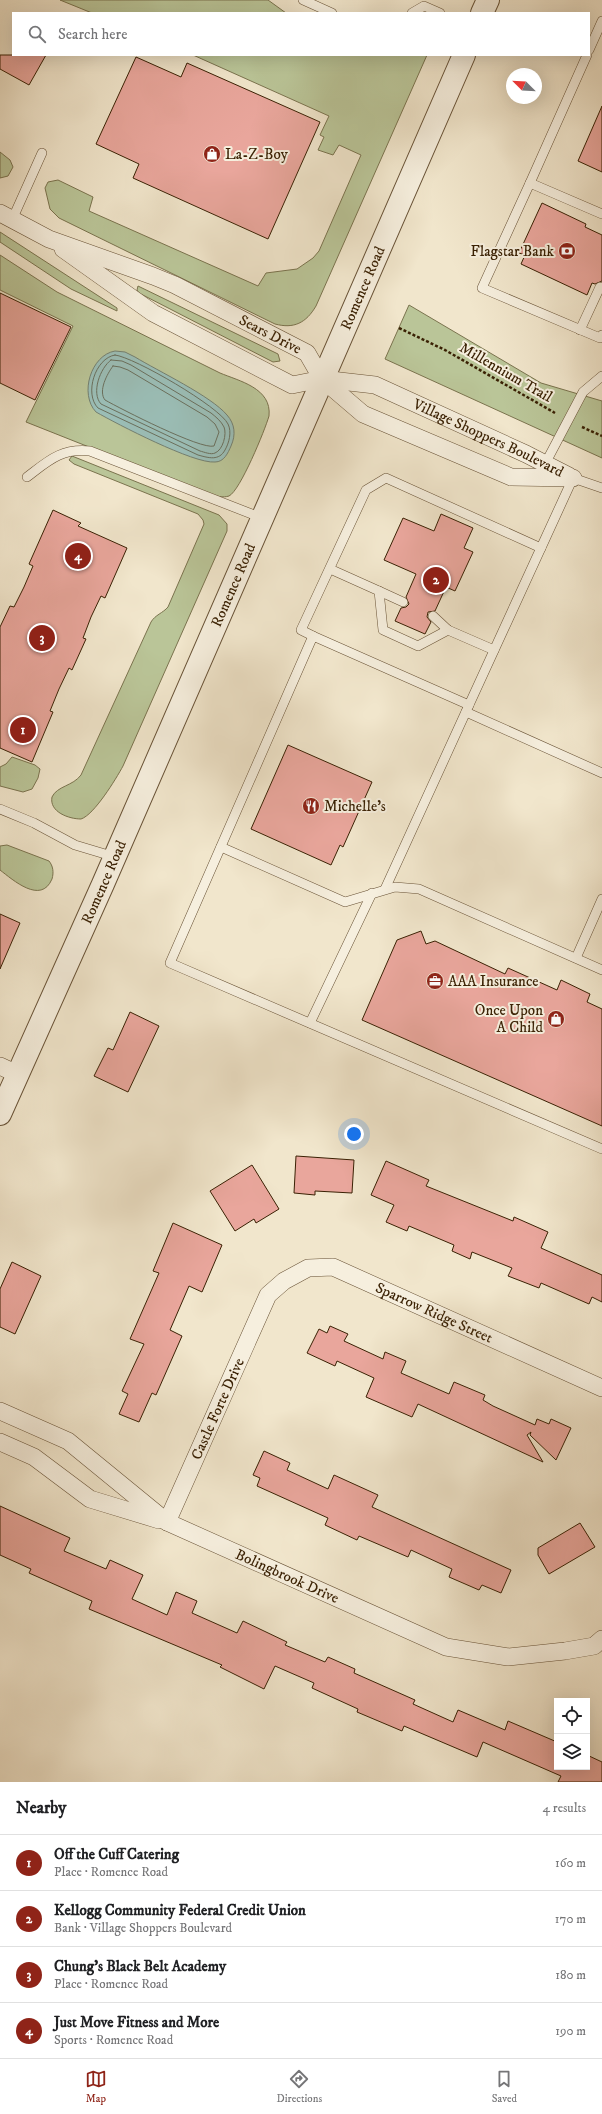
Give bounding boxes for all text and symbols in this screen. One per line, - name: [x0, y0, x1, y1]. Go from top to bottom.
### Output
- search box: [12, 12, 590, 56]
- icon: search: [26, 23, 48, 45]
- text: Search here: [58, 25, 127, 44]
- north arrow: [506, 68, 542, 104]
- shop icon: La-Z-Boy: [202, 144, 222, 164]
- place label: La-Z-Boy: [225, 145, 289, 164]
- bank icon: Flagstar Bank: [557, 241, 577, 261]
- place label: Flagstar Bank: [471, 242, 555, 261]
- street label: Romence Road: [336, 243, 390, 333]
- street label: Sears Drive: [236, 311, 305, 359]
- street label: Millennium Trail: [456, 338, 556, 407]
- street label: Village Shoppers Boulevard: [409, 394, 567, 482]
- street label: Romence Road: [207, 540, 260, 630]
- pin: 4: [65, 541, 91, 571]
- pin: 2: [423, 565, 449, 595]
- pin: 3: [29, 623, 55, 653]
- pin: 1: [10, 715, 36, 745]
- restaurant icon: Michelle's: [301, 796, 321, 816]
- place label: Michelle's: [324, 797, 386, 816]
- street label: Romence Road: [77, 837, 131, 927]
- office icon: AAA Insurance: [425, 971, 445, 991]
- place label: AAA Insurance: [448, 972, 539, 991]
- place label: Once Upon A Child: [475, 1001, 544, 1037]
- shop icon: Once Upon A Child: [546, 1009, 566, 1029]
- your location: [344, 1124, 364, 1144]
- street label: Sparrow Ridge Street: [372, 1278, 496, 1348]
- street label: Castle Forte Drive: [187, 1355, 249, 1463]
- street label: Bolingbrook Drive: [232, 1545, 342, 1608]
- map controls: [554, 1698, 590, 1770]
- button: locate: [554, 1698, 590, 1734]
- button: layers: [554, 1734, 590, 1770]
- text: Nearby: [16, 1797, 66, 1819]
- text: 4 results: [543, 1800, 586, 1816]
- text: Off the Cuff Catering: [54, 1845, 179, 1864]
- text: 1: [27, 1855, 31, 1871]
- text: 160 m: [555, 1855, 586, 1871]
- text: Place · Romence Road: [54, 1864, 168, 1880]
- text: Kellogg Community Federal Credit Union: [54, 1901, 306, 1920]
- text: 2: [26, 1911, 32, 1927]
- text: 170 m: [555, 1911, 586, 1927]
- text: Bank · Village Shoppers Boulevard: [54, 1920, 232, 1936]
- text: Chung's Black Belt Academy: [54, 1957, 226, 1976]
- text: 3: [27, 1967, 31, 1983]
- text: 180 m: [555, 1967, 586, 1983]
- text: Place · Romence Road: [54, 1976, 168, 1992]
- text: Just Move Fitness and More: [54, 2013, 219, 2032]
- text: 4: [25, 2023, 33, 2039]
- text: 190 m: [555, 2023, 586, 2039]
- text: Sports · Romence Road: [54, 2032, 173, 2048]
- tab: Map: [85, 2068, 107, 2106]
- tab: Directions: [277, 2068, 322, 2106]
- tab: Saved: [492, 2068, 517, 2106]

